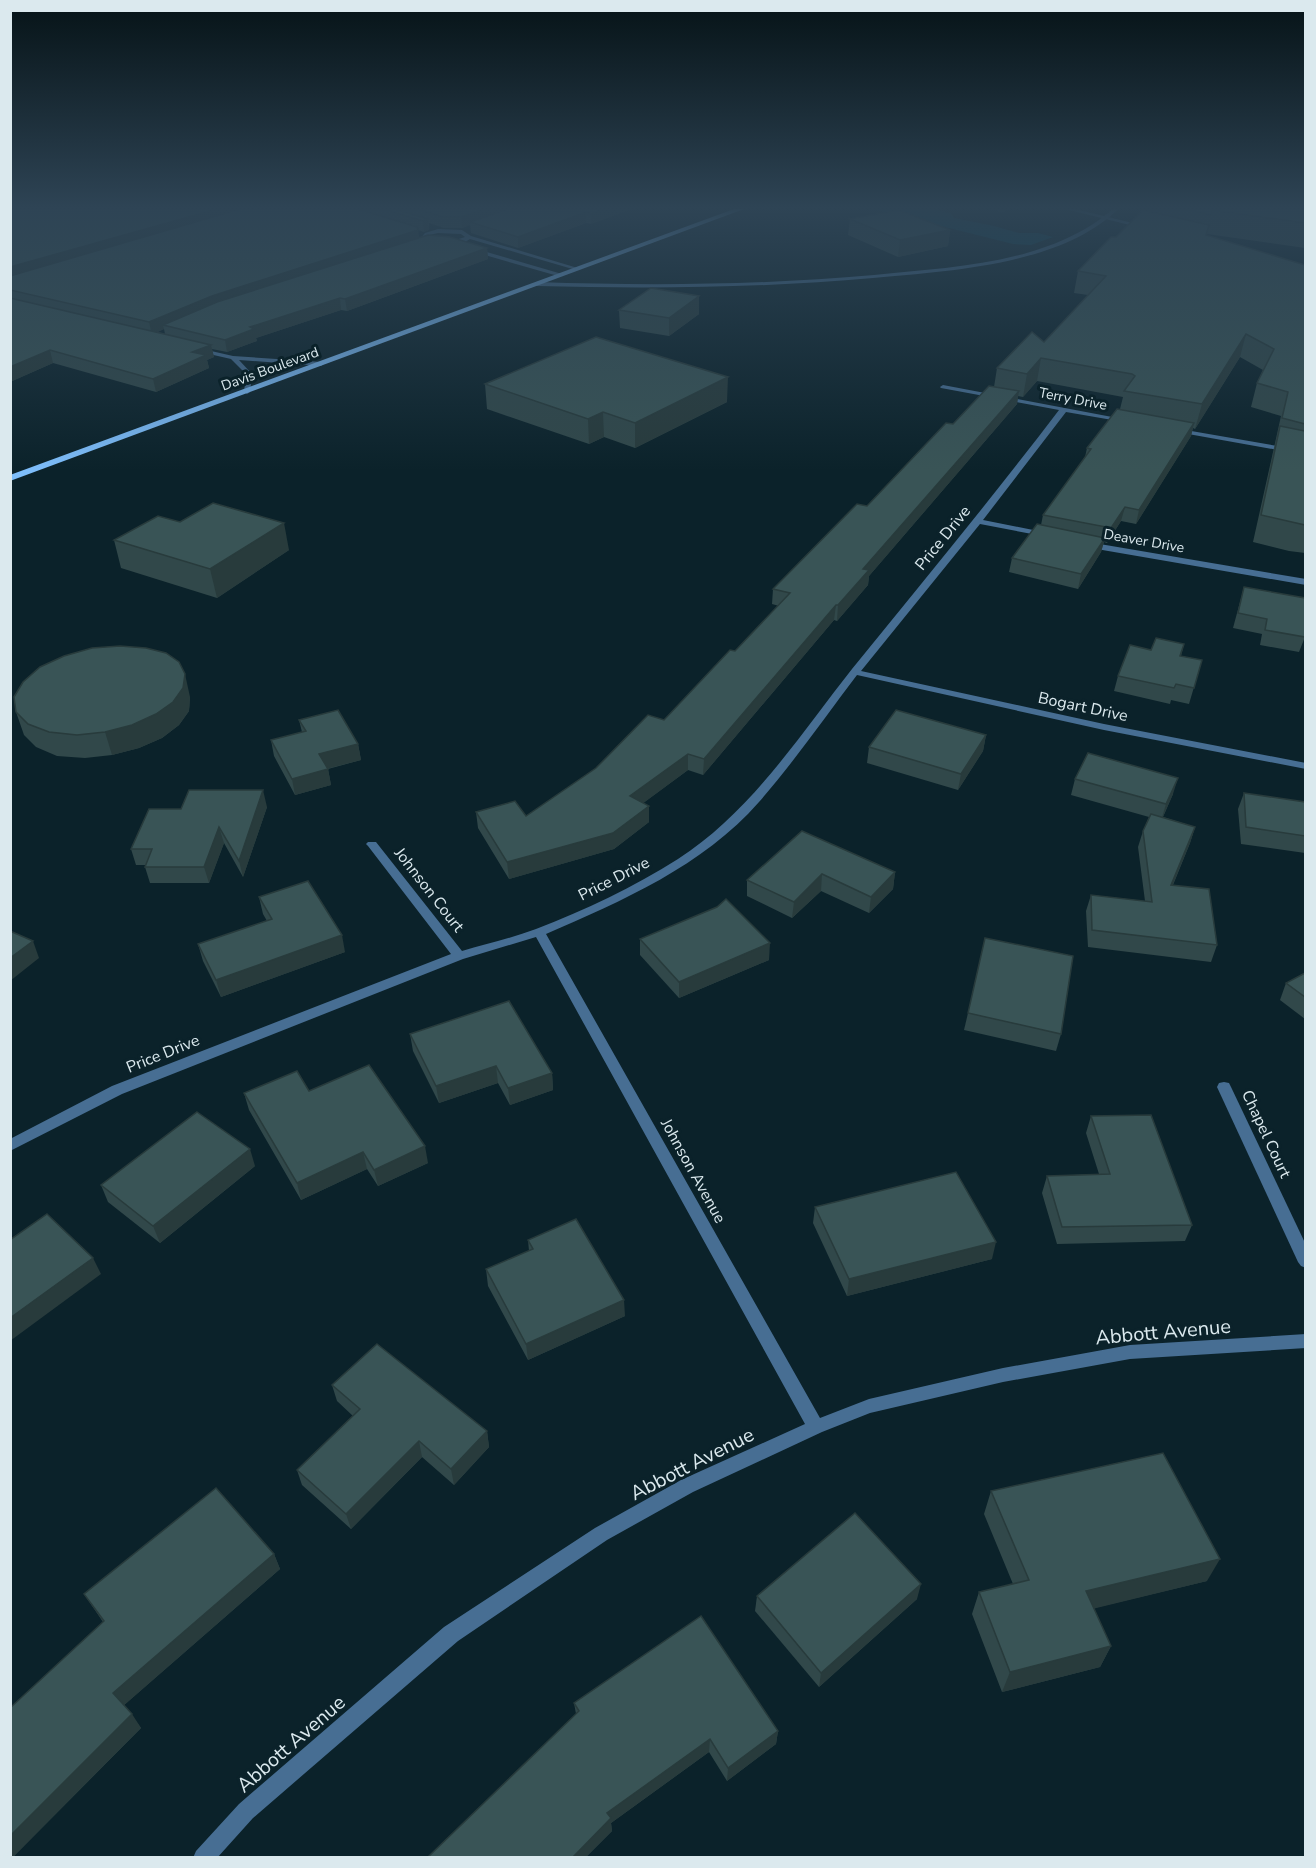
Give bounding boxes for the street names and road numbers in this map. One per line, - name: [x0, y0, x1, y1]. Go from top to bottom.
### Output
- street label: Davis Boulevard: [219, 343, 321, 395]
- street label: Terry Drive: [1037, 383, 1109, 415]
- street label: Price Drive: [910, 501, 976, 575]
- street label: Deaver Drive: [1102, 525, 1186, 557]
- street label: Bogart Drive: [1036, 687, 1130, 727]
- street label: Johnson Court: [388, 842, 469, 937]
- street label: Price Drive: [575, 852, 653, 906]
- street label: Price Drive: [123, 1029, 203, 1079]
- street label: Chapel Court: [1236, 1086, 1296, 1182]
- street label: Johnson Avenue: [655, 1114, 731, 1227]
- street label: Abbott Avenue: [1094, 1313, 1232, 1351]
- street label: Abbott Avenue: [625, 1421, 759, 1507]
- street label: Abbott Avenue: [231, 1689, 351, 1799]

